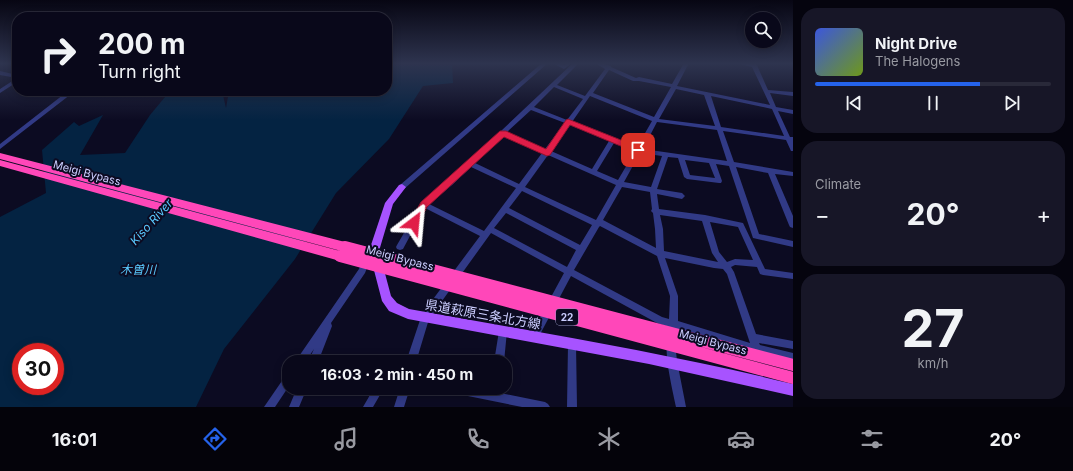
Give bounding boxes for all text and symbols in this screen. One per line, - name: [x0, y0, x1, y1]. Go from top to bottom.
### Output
- map controls: [745, 12, 781, 48]
- button: search: [745, 12, 781, 48]
- text: 200 m: [98, 27, 186, 61]
- icon: right: [32, 28, 84, 80]
- text: Night Drive: [875, 34, 957, 53]
- text: The Halogens: [875, 53, 960, 69]
- text: Turn right: [98, 61, 181, 82]
- icon: previous: [843, 92, 865, 114]
- icon: pause: [922, 92, 944, 114]
- icon: next: [1001, 92, 1023, 114]
- pin: [621, 133, 655, 167]
- icon: arrive: [627, 139, 649, 161]
- street label: Meigi Bypass: [52, 157, 123, 189]
- text: Climate: [815, 176, 861, 192]
- water label: Kiso River: [126, 196, 176, 248]
- text: 20°: [907, 196, 959, 232]
- position arrow: [393, 202, 435, 244]
- text: −: [815, 202, 830, 228]
- text: +: [1036, 202, 1051, 228]
- street label: Meigi Bypass: [365, 242, 436, 274]
- water label: 木曽川: [120, 262, 158, 277]
- street label: 県道萩原三条北方線: [424, 296, 542, 332]
- text: 27: [902, 297, 965, 360]
- road number: 22: [556, 309, 578, 325]
- street label: Meigi Bypass: [678, 326, 749, 358]
- speed limit sign: 30: [12, 343, 64, 395]
- text: km/h: [918, 355, 948, 371]
- text: 16:03 · 2 min · 450 m: [321, 365, 473, 384]
- icon: directions: [201, 425, 229, 453]
- icon: music: [332, 425, 360, 453]
- icon: phone: [464, 425, 492, 453]
- icon: climate: [595, 425, 623, 453]
- icon: car: [727, 425, 755, 453]
- icon: filters: [858, 425, 886, 453]
- text: 16:01: [52, 429, 97, 450]
- text: 20°: [990, 429, 1021, 450]

